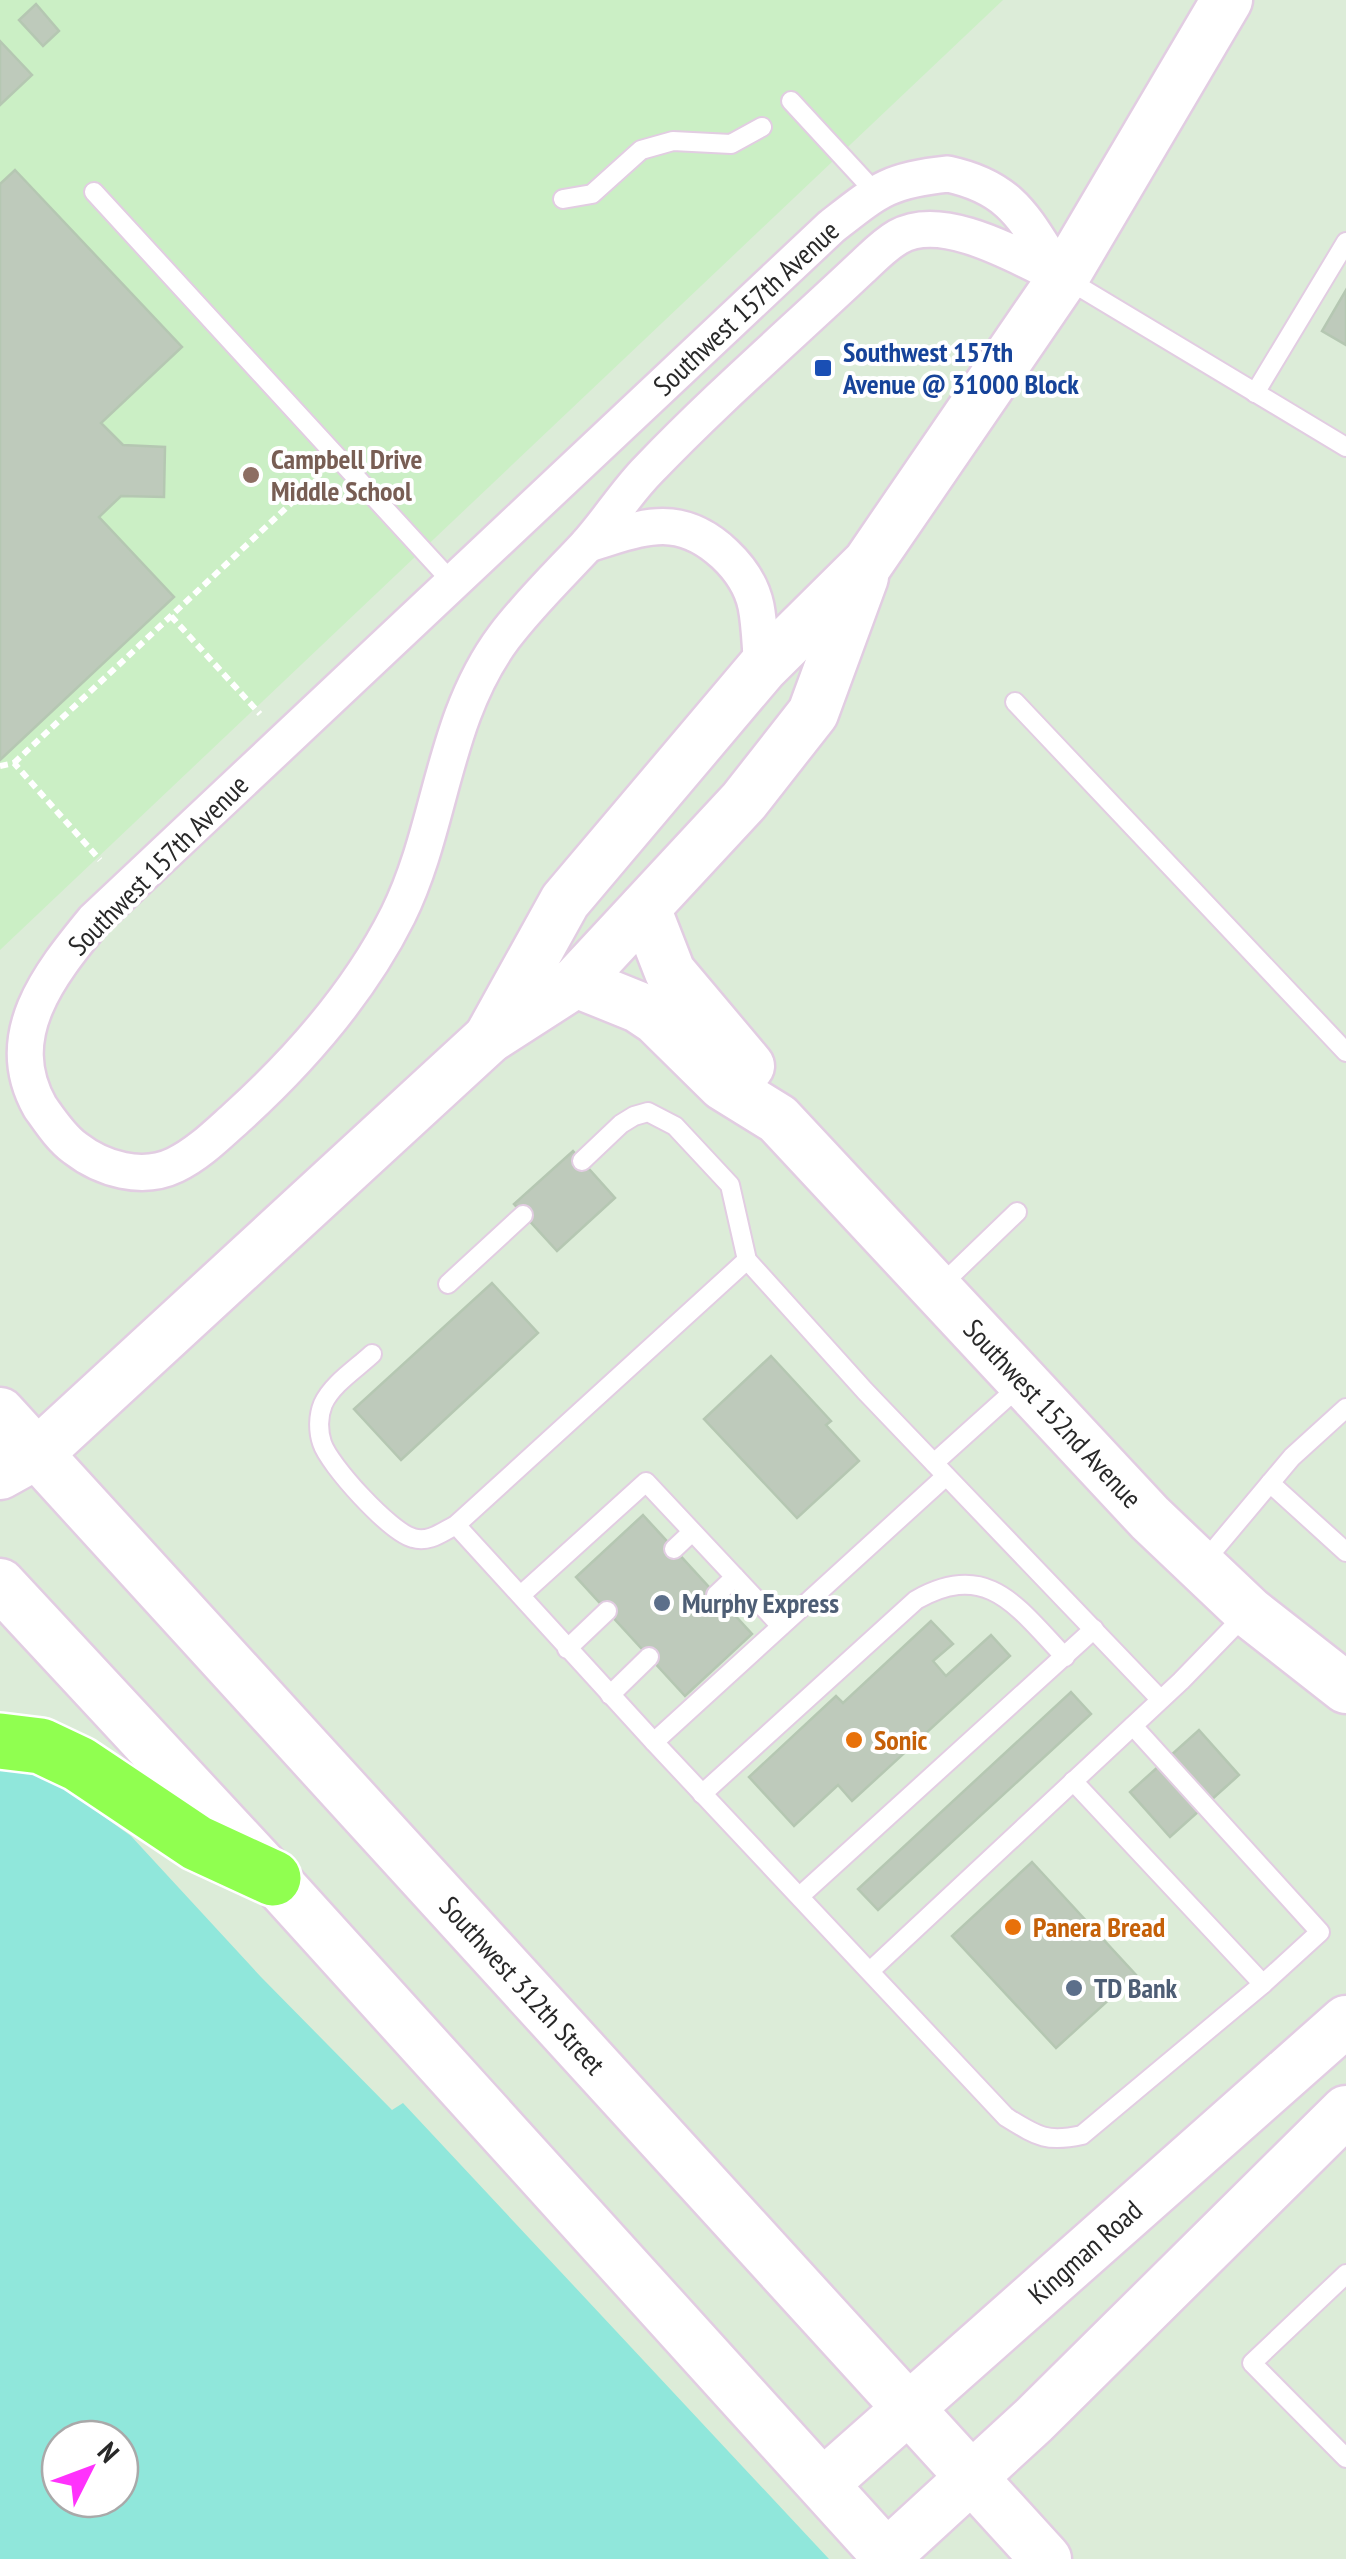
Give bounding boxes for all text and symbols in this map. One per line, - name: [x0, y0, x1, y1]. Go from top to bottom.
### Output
- street label: Southwest 157th Avenue: [645, 212, 846, 403]
- place label: Southwest 157th Avenue @ 31000 Block: [842, 333, 1079, 402]
- marker: Southwest 157th Avenue @ 31000 Block: [812, 357, 834, 379]
- place label: Campbell Drive Middle School: [271, 440, 422, 509]
- marker: Campbell Drive Middle School: [240, 464, 262, 486]
- street label: Southwest 157th Avenue: [59, 766, 256, 963]
- street label: Southwest 152nd Avenue: [956, 1311, 1150, 1516]
- place label: Murphy Express: [682, 1584, 839, 1621]
- marker: Murphy Express: [651, 1592, 673, 1614]
- place label: Sonic: [874, 1721, 928, 1758]
- marker: Sonic: [843, 1729, 865, 1751]
- street label: Southwest 312th Street: [432, 1888, 614, 2082]
- place label: Panera Bread: [1033, 1908, 1165, 1945]
- marker: Panera Bread: [1002, 1916, 1024, 1938]
- place label: TD Bank: [1094, 1969, 1178, 2006]
- marker: TD Bank: [1063, 1977, 1085, 1999]
- street label: Kingman Road: [1020, 2191, 1149, 2312]
- north arrow: [40, 2419, 140, 2519]
- text: N: [90, 2434, 128, 2470]

